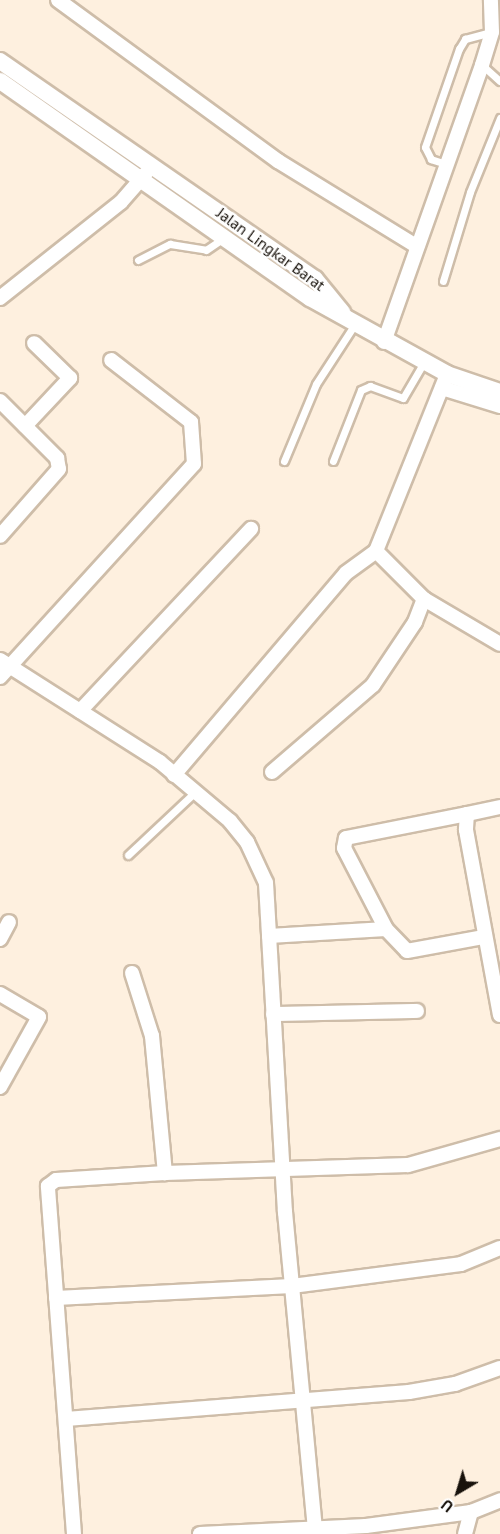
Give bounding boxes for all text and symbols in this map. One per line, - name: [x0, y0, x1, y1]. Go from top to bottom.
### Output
- street label: Jalan Lingkar Barat: [213, 203, 329, 295]
- north arrow: [428, 1462, 488, 1522]
- text: U: [437, 1495, 457, 1517]

